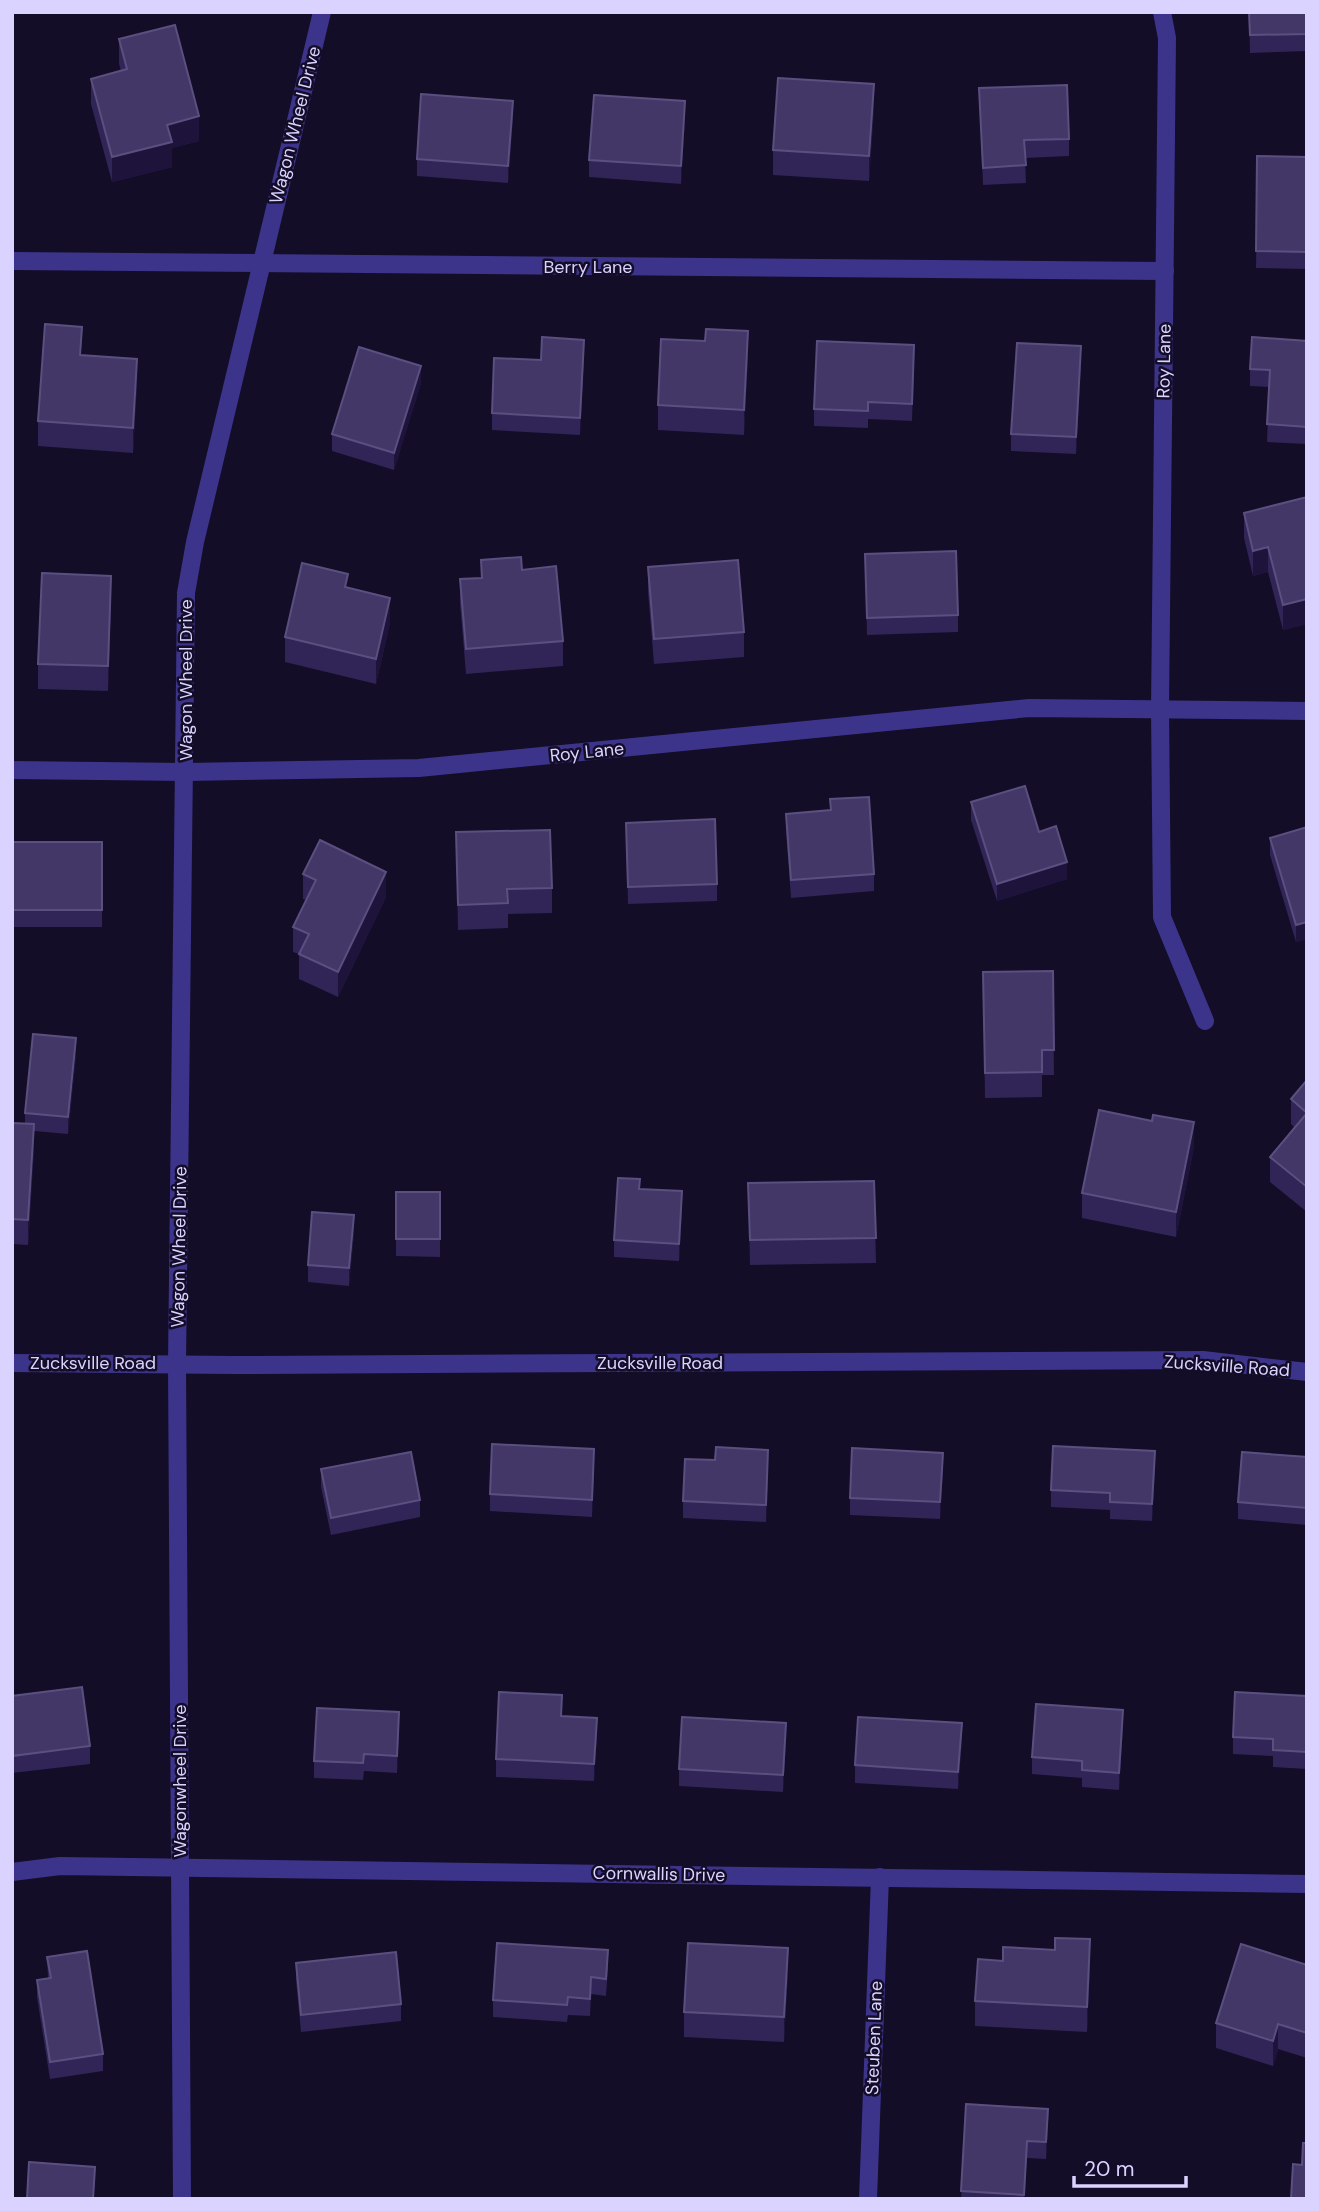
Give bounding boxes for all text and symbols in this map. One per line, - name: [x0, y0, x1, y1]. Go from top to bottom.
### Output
- street label: Wagon Wheel Drive: [264, 44, 326, 206]
- street label: Berry Lane: [543, 255, 633, 279]
- street label: Roy Lane: [1151, 323, 1177, 399]
- street label: Wagon Wheel Drive: [174, 599, 198, 761]
- street label: Roy Lane: [549, 736, 625, 768]
- street label: Wagon Wheel Drive: [166, 1166, 192, 1328]
- street label: Zucksville Road: [1163, 1350, 1291, 1382]
- street label: Zucksville Road: [30, 1351, 156, 1375]
- street label: Zucksville Road: [597, 1351, 723, 1375]
- street label: Wagonwheel Drive: [168, 1705, 192, 1857]
- street label: Cornwallis Drive: [593, 1861, 725, 1887]
- street label: Steuben Lane: [860, 1980, 888, 2096]
- scale bar: [1074, 2144, 1186, 2188]
- text: 20 m: [1084, 2155, 1135, 2183]

